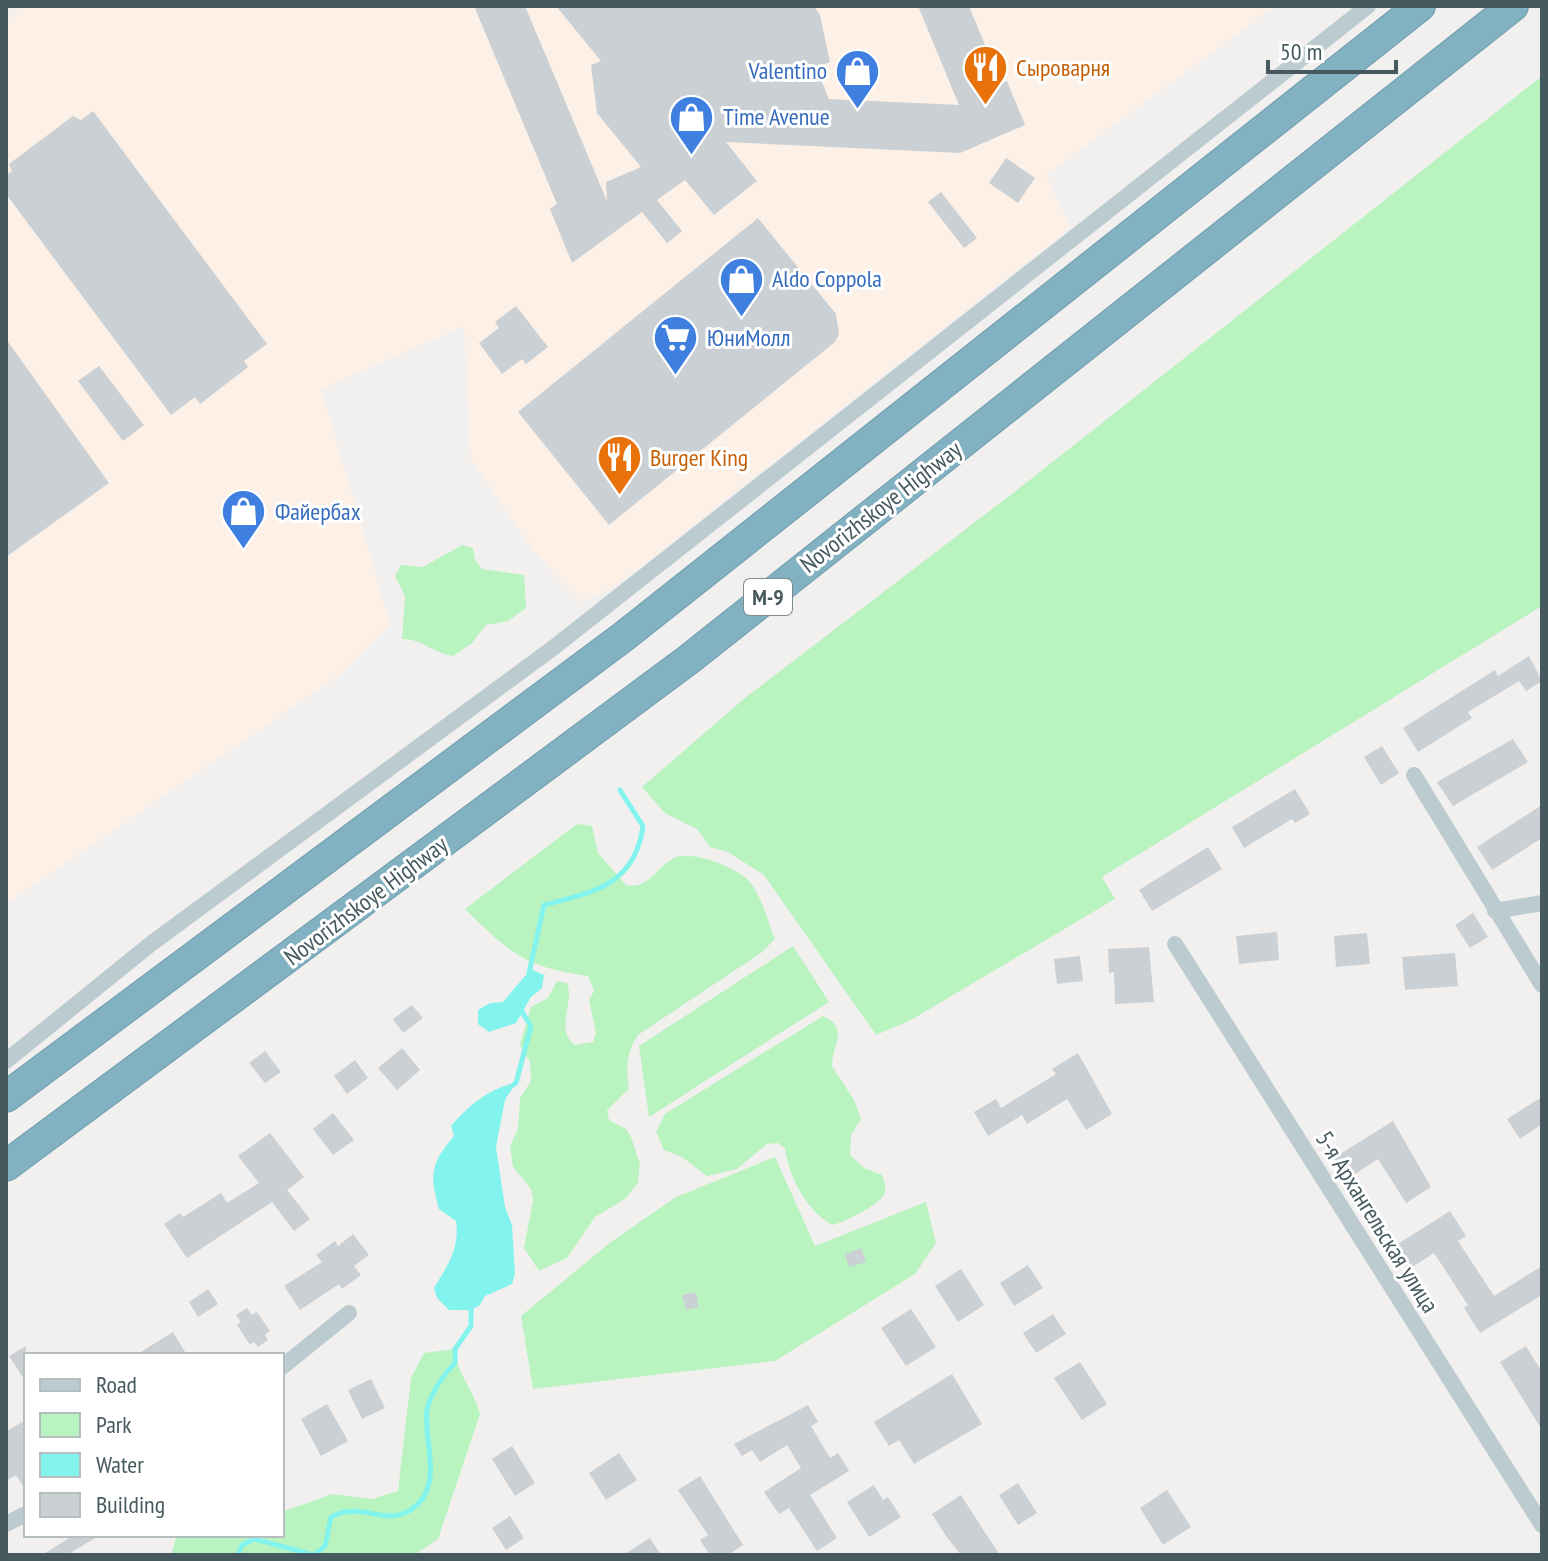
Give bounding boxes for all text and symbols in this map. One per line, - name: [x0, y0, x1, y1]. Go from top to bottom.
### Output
- scale bar: [1268, 24, 1396, 74]
- text: 50 m: [1280, 36, 1322, 67]
- restaurant icon: Сыроварня: [961, 44, 1009, 107]
- shop icon: Valentino: [834, 47, 882, 110]
- place label: Сыроварня: [1016, 52, 1110, 83]
- place label: Valentino: [748, 55, 827, 86]
- shop icon: Time Avenue: [668, 93, 716, 156]
- place label: Time Avenue: [723, 101, 830, 132]
- shop icon: Aldo Coppola: [717, 255, 765, 318]
- place label: Aldo Coppola: [772, 263, 882, 294]
- supermarket icon: ЮниМолл: [652, 314, 700, 377]
- place label: ЮниМолл: [707, 322, 790, 353]
- restaurant icon: Burger King: [595, 434, 643, 497]
- street label: Novorizhskoye Highway: [794, 434, 968, 579]
- place label: Burger King: [650, 442, 748, 473]
- shop icon: Файербах: [220, 488, 268, 551]
- place label: Файербах: [275, 496, 361, 527]
- road number: М-9: [744, 579, 792, 615]
- street label: Novorizhskoye Highway: [278, 829, 454, 972]
- street label: 5-я Архангельская улица: [1309, 1125, 1446, 1318]
- legend: [24, 1353, 284, 1537]
- text: Road: [96, 1369, 137, 1400]
- text: Park: [96, 1409, 132, 1440]
- text: Water: [96, 1449, 144, 1480]
- text: Building: [96, 1489, 165, 1520]

